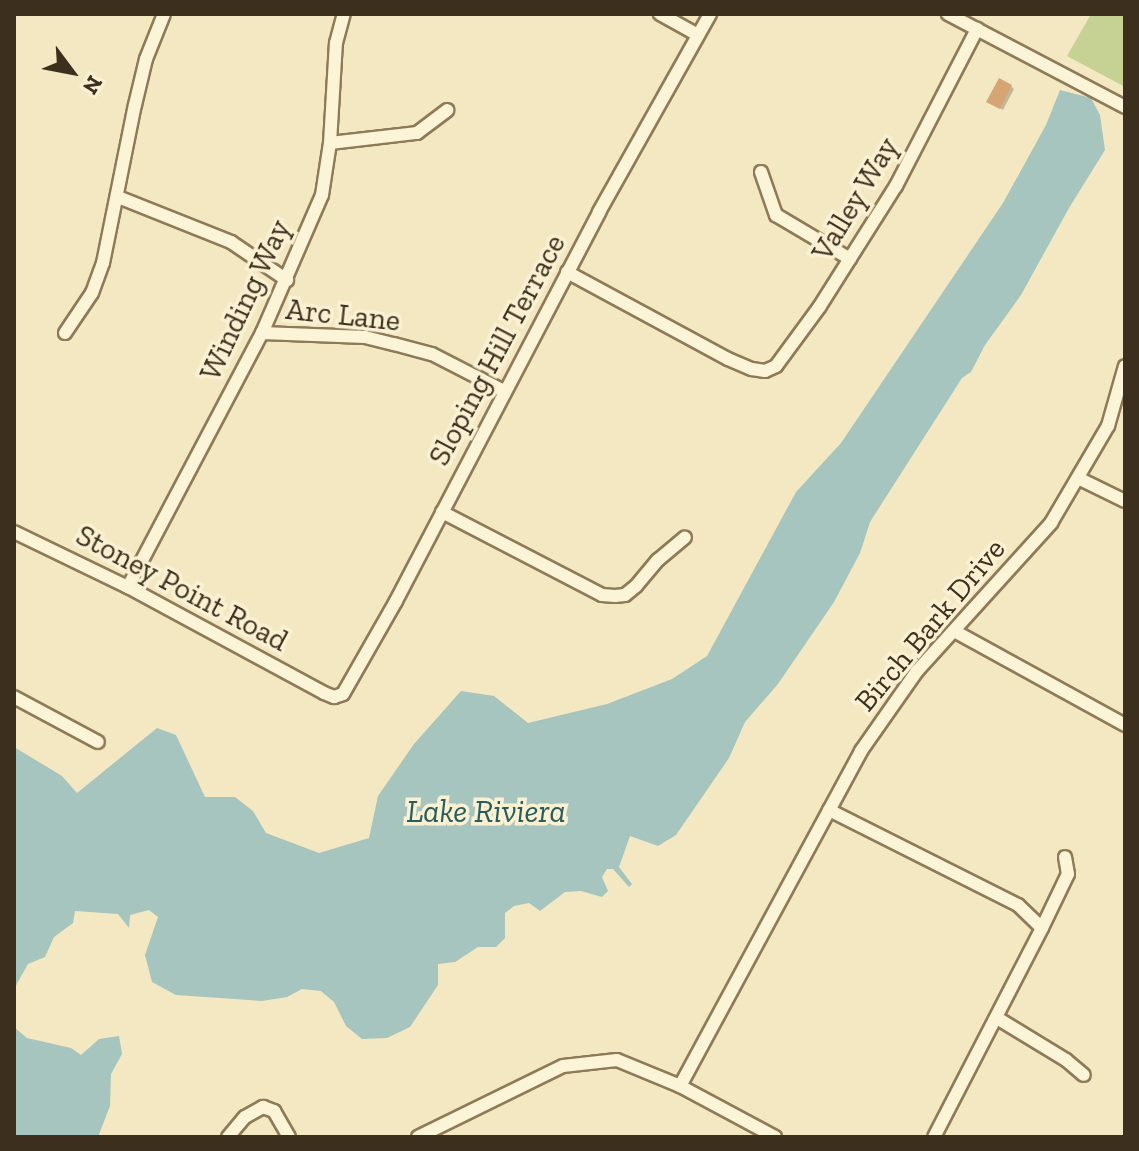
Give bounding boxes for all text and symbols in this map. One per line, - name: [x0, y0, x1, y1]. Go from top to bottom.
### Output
- north arrow: [32, 32, 112, 112]
- text: N: [77, 71, 109, 99]
- street label: Valley Way: [804, 130, 906, 268]
- street label: Winding Way: [192, 213, 298, 387]
- street label: Sloping Hill Terrace: [421, 228, 573, 472]
- street label: Arc Lane: [284, 291, 402, 339]
- street label: Stoney Point Road: [70, 517, 294, 659]
- street label: Birch Bark Drive: [847, 531, 1013, 719]
- water label: Lake Riviera: [406, 792, 566, 830]

